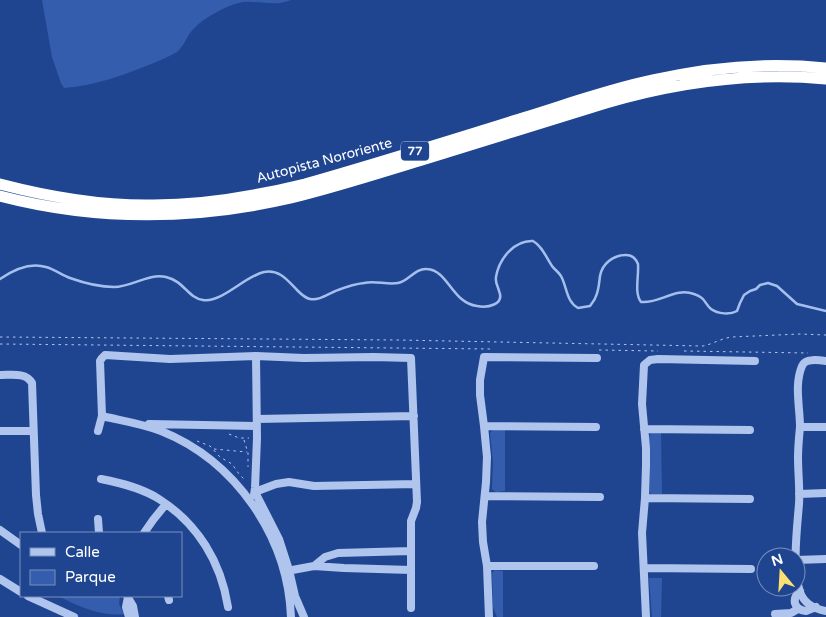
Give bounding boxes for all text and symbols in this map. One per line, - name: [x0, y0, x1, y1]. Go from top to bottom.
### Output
- street label: Autopista Nororiente: [254, 134, 394, 187]
- road number: 77: [401, 142, 429, 160]
- legend: [20, 532, 182, 597]
- text: Calle: [65, 543, 100, 561]
- north arrow: [756, 547, 806, 597]
- text: N: [769, 550, 785, 570]
- text: Parque: [65, 568, 116, 586]

